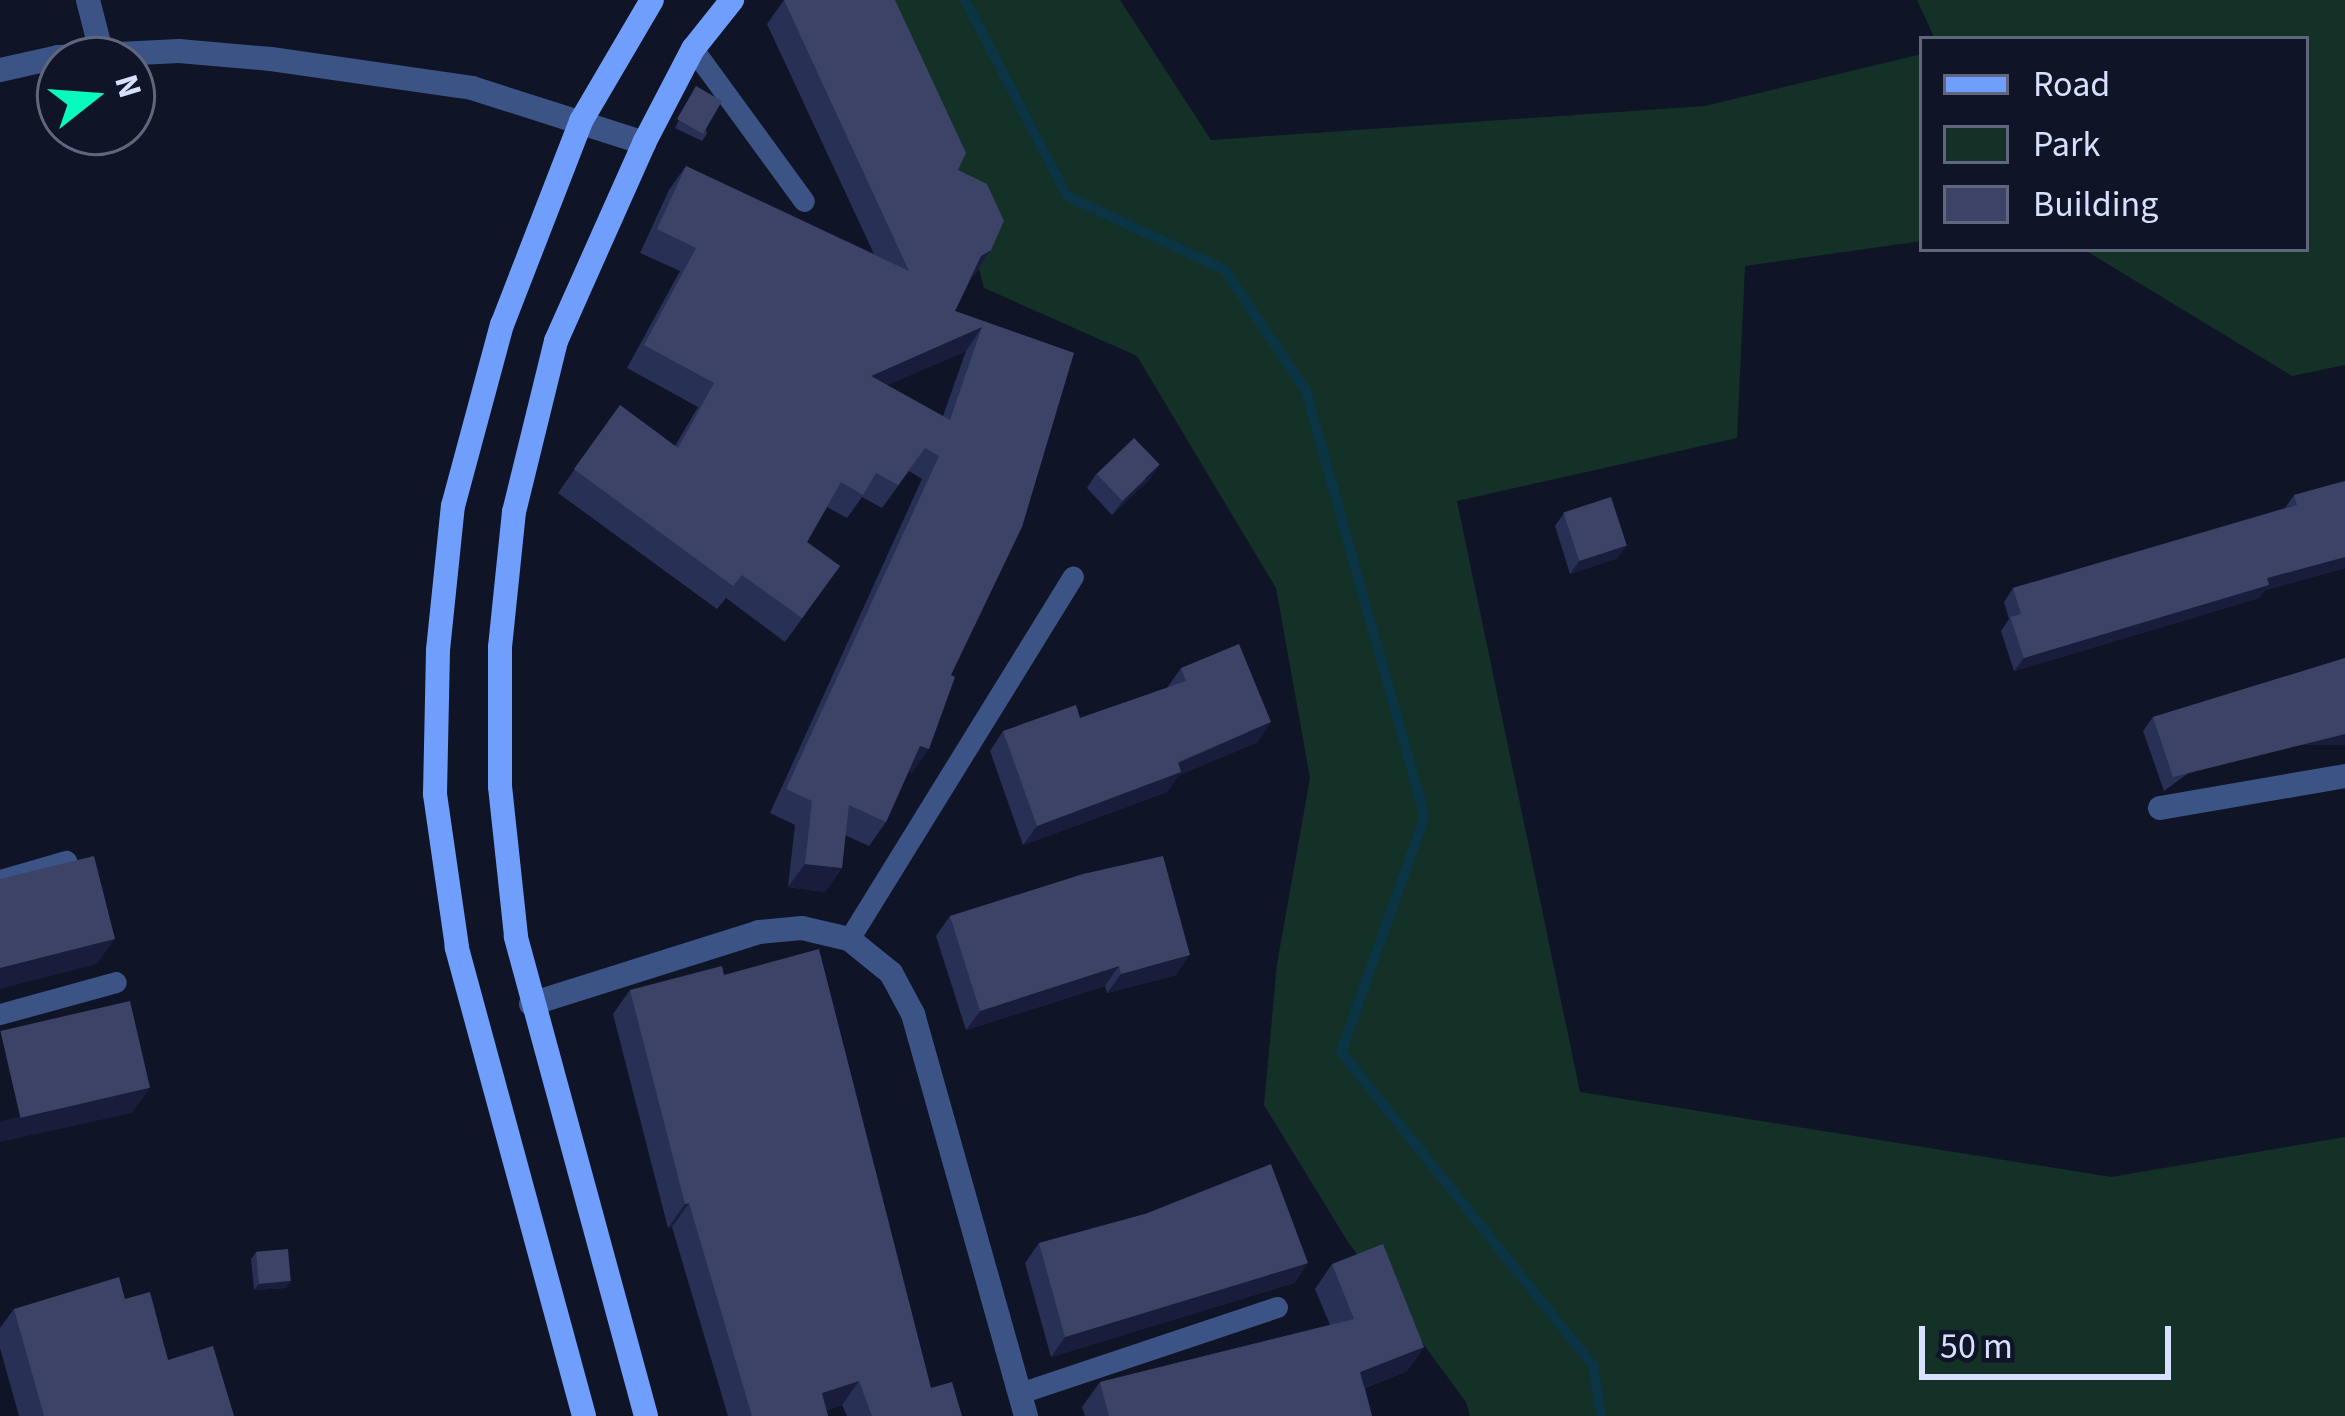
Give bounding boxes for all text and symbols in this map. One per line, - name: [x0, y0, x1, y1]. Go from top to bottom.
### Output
- north arrow: [36, 36, 156, 156]
- legend: [1919, 36, 2309, 252]
- text: Road: [2033, 59, 2110, 110]
- text: N: [102, 69, 154, 104]
- text: Park: [2033, 119, 2100, 170]
- text: Building: [2033, 179, 2158, 230]
- scale bar: [1925, 1302, 2177, 1376]
- text: 50 m: [1940, 1321, 2013, 1372]

